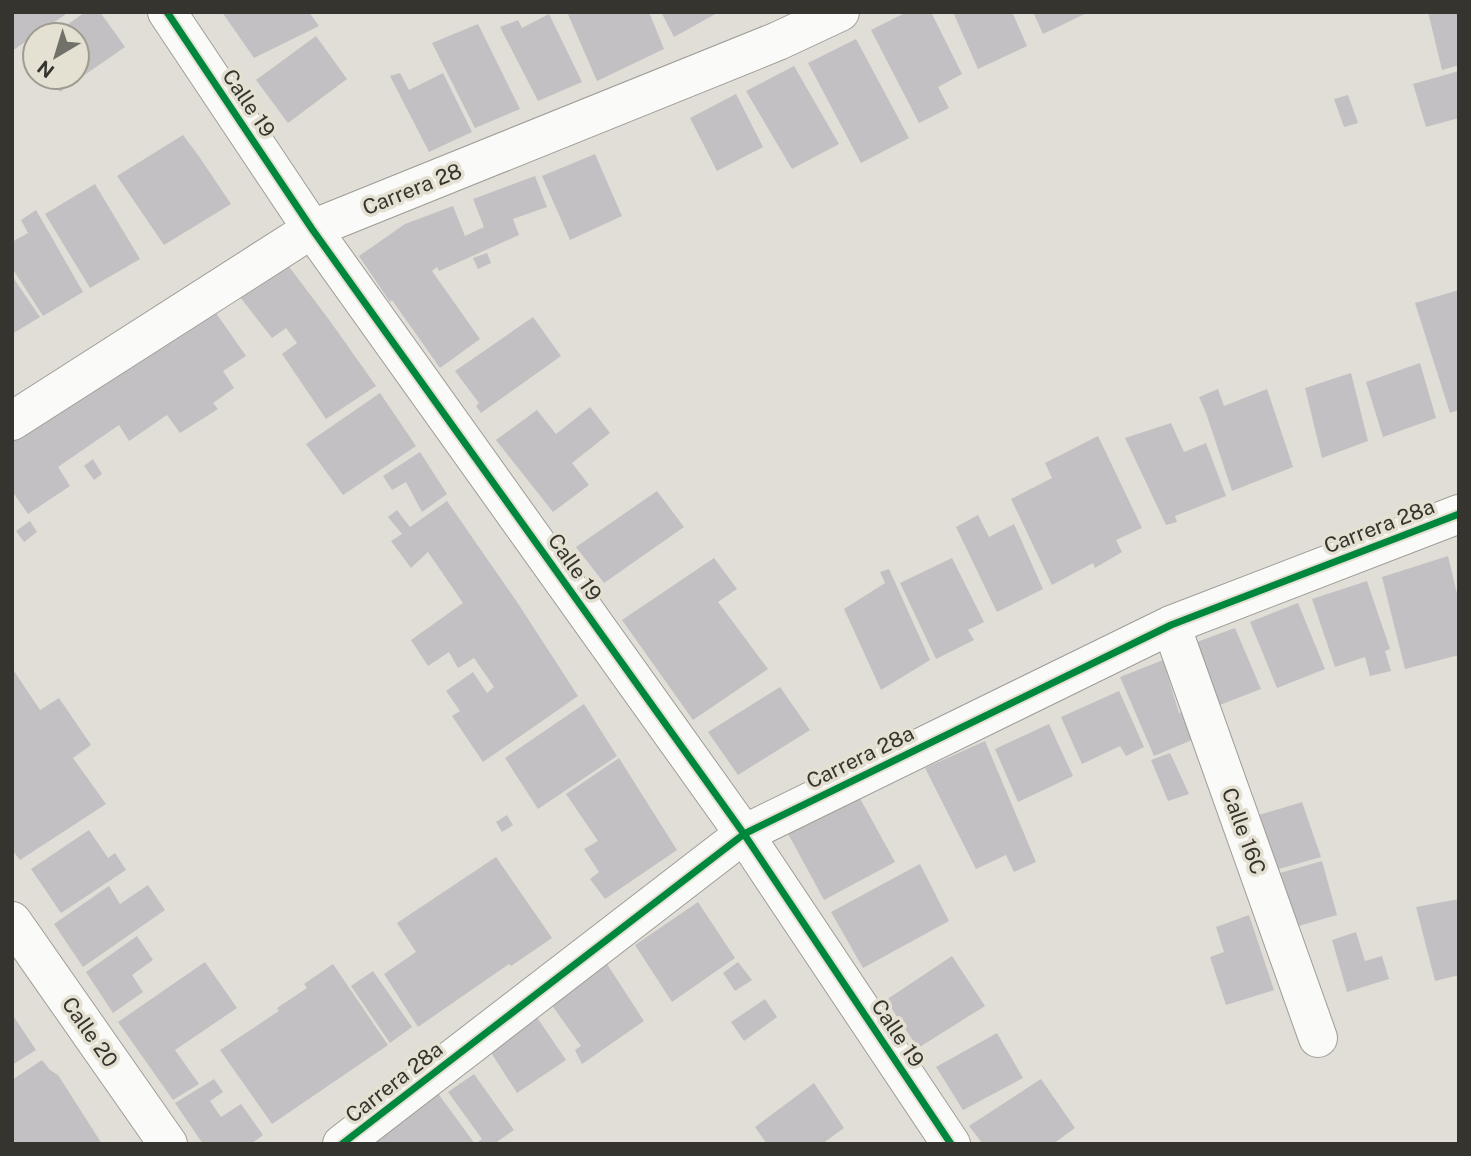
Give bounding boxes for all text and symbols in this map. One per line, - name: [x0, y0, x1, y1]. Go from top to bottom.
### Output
- north arrow: [21, 21, 91, 91]
- text: N: [33, 56, 58, 83]
- street label: Calle 19: [217, 64, 281, 142]
- street label: Carrera 28: [359, 158, 465, 220]
- street label: Carrera 28a: [1320, 493, 1438, 559]
- street label: Calle 19: [543, 529, 607, 605]
- street label: Carrera 28a: [802, 720, 918, 794]
- street label: Calle 16C: [1217, 784, 1271, 878]
- street label: Calle 20: [57, 992, 123, 1072]
- street label: Calle 19: [866, 994, 930, 1072]
- street label: Carrera 28a: [340, 1036, 448, 1128]

